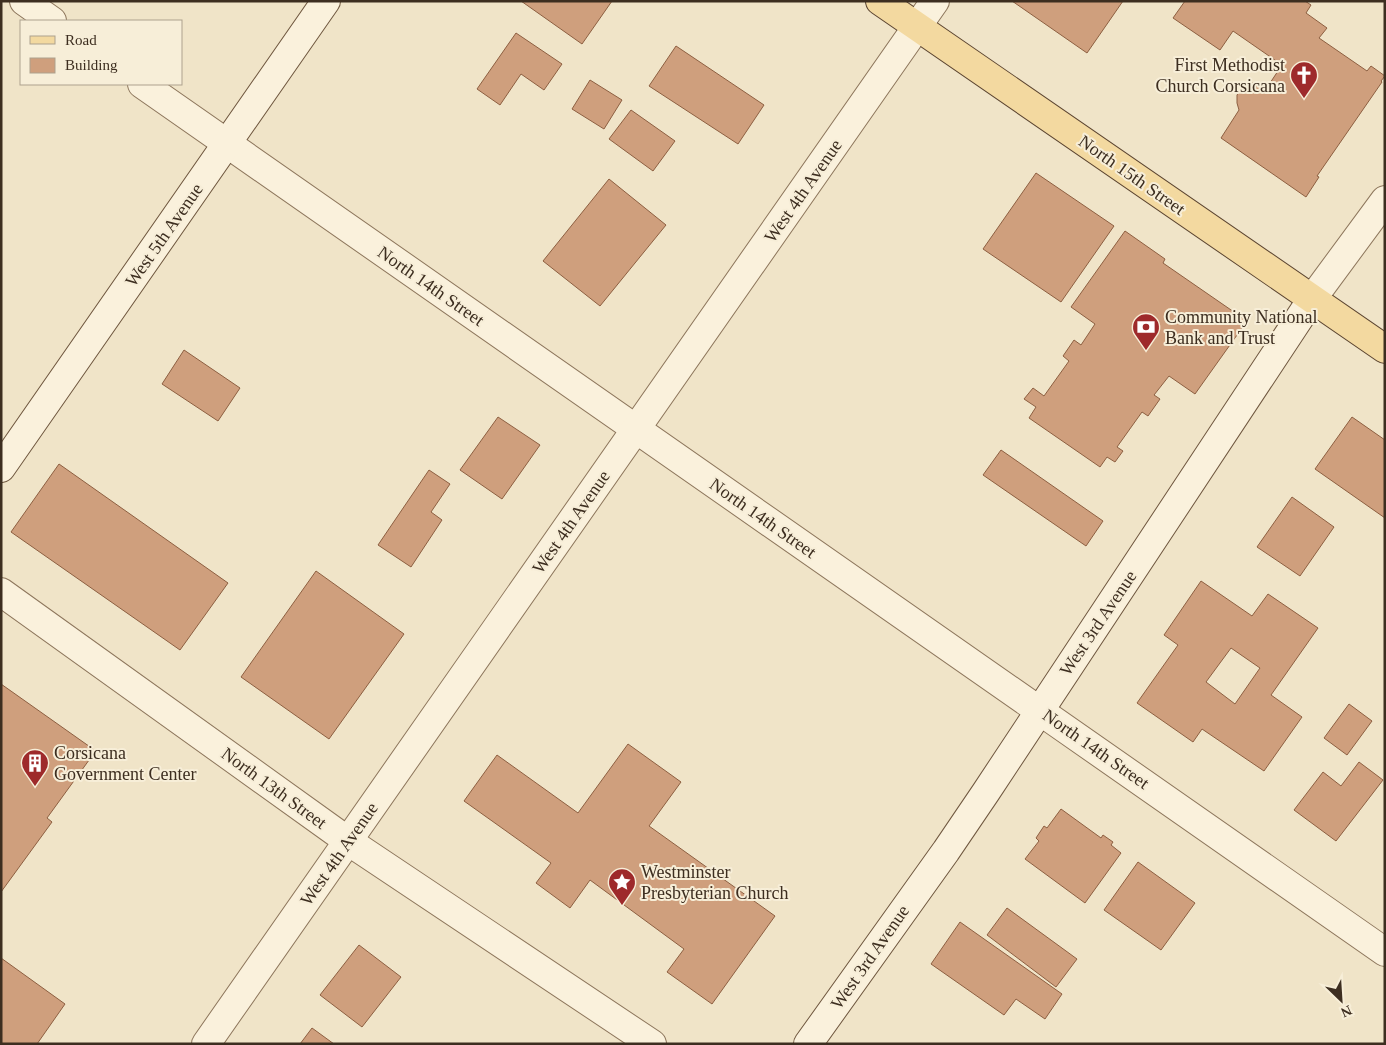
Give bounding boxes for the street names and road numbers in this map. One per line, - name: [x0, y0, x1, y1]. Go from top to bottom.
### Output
- street label: North 15th Street: [1075, 131, 1189, 219]
- street label: West 4th Avenue: [760, 136, 846, 246]
- street label: West 5th Avenue: [121, 180, 207, 290]
- street label: North 14th Street: [374, 242, 488, 330]
- street label: West 4th Avenue: [528, 467, 614, 577]
- street label: North 14th Street: [706, 474, 820, 562]
- street label: West 3rd Avenue: [1056, 567, 1140, 679]
- street label: North 14th Street: [1039, 705, 1153, 793]
- street label: North 13th Street: [218, 743, 330, 833]
- street label: West 4th Avenue: [296, 799, 382, 909]
- street label: West 3rd Avenue: [827, 901, 913, 1013]

